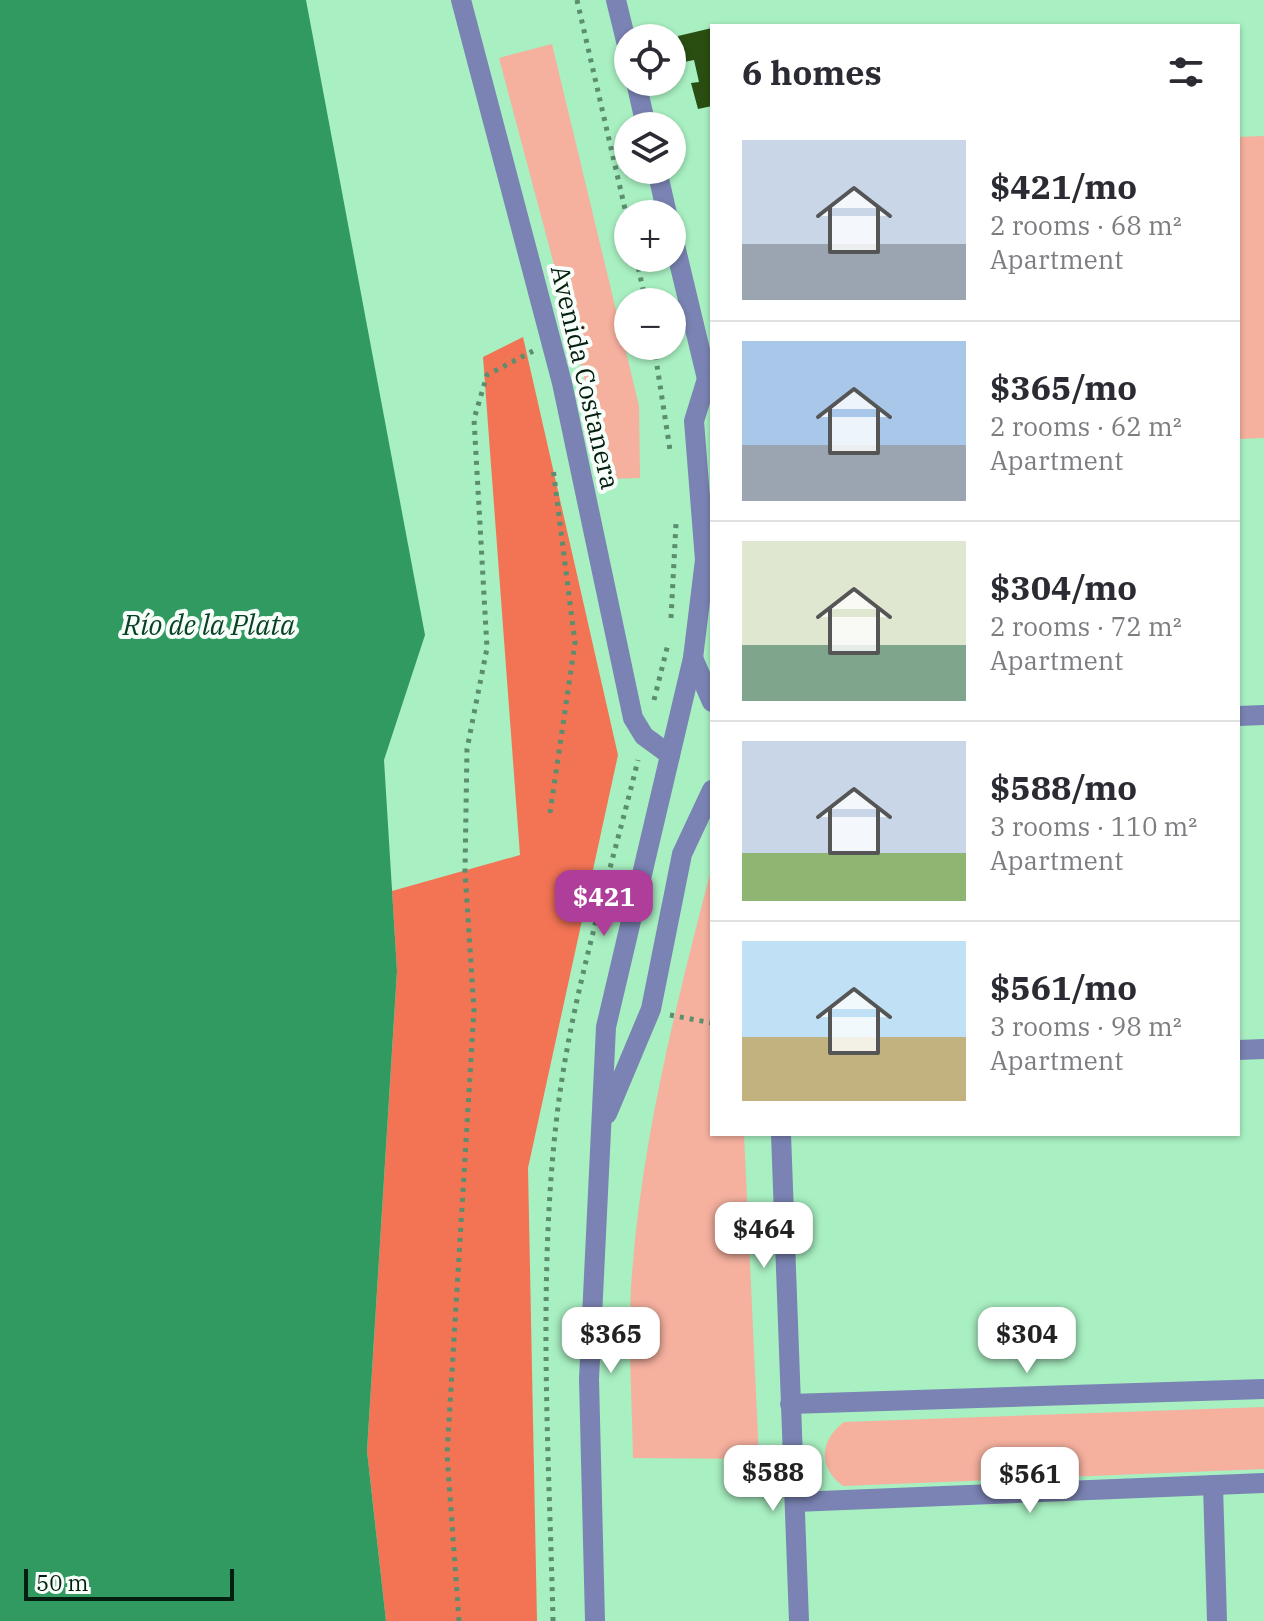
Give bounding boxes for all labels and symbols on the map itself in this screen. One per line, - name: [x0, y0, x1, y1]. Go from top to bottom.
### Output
- street label: Avenida Costanera: [544, 262, 628, 492]
- water label: Río de la Plata: [122, 606, 295, 643]
- pin: $421: [557, 870, 651, 938]
- pin: $464: [717, 1202, 811, 1270]
- pin: $365: [564, 1307, 658, 1375]
- pin: $304: [980, 1307, 1074, 1375]
- pin: $588: [726, 1445, 820, 1513]
- pin: $561: [983, 1447, 1077, 1515]
- scale bar: [24, 1565, 234, 1601]

